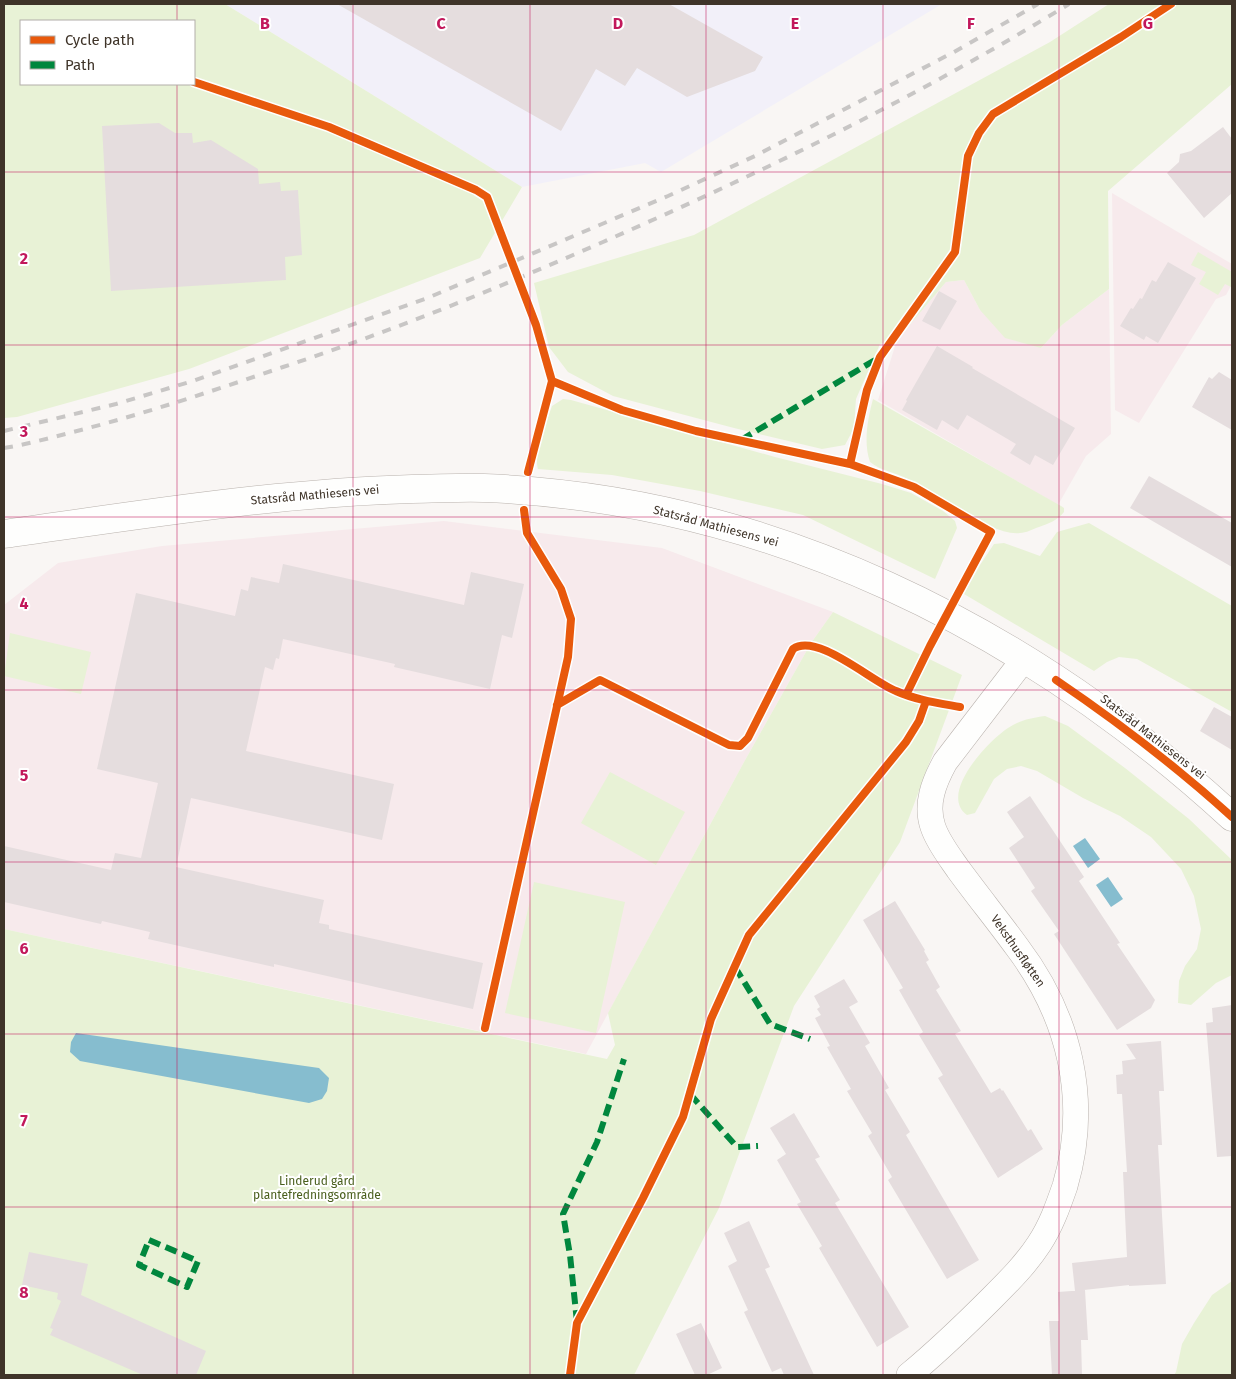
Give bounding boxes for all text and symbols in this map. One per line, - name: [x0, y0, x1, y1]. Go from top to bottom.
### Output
- text: B: [260, 14, 270, 33]
- text: C: [436, 14, 446, 33]
- text: D: [613, 14, 623, 33]
- text: E: [791, 14, 799, 33]
- text: F: [967, 14, 975, 33]
- text: G: [1143, 14, 1153, 33]
- legend: [20, 20, 195, 85]
- text: Cycle path: [65, 31, 135, 49]
- text: Path: [65, 56, 95, 74]
- text: 2: [20, 249, 28, 268]
- text: 3: [19, 422, 28, 441]
- street label: Statsråd Mathiesens vei: [250, 482, 380, 508]
- street label: Statsråd Mathiesens vei: [652, 503, 780, 549]
- text: 4: [19, 594, 29, 613]
- street label: Statsråd Mathiesens vei: [1098, 692, 1208, 782]
- text: 5: [20, 766, 29, 785]
- street label: Veksthusfløtten: [988, 912, 1048, 990]
- text: 6: [19, 939, 29, 958]
- text: 7: [20, 1111, 28, 1130]
- park label: Linderud gård plantefredningsområde: [253, 1174, 381, 1202]
- text: 8: [19, 1283, 29, 1302]

